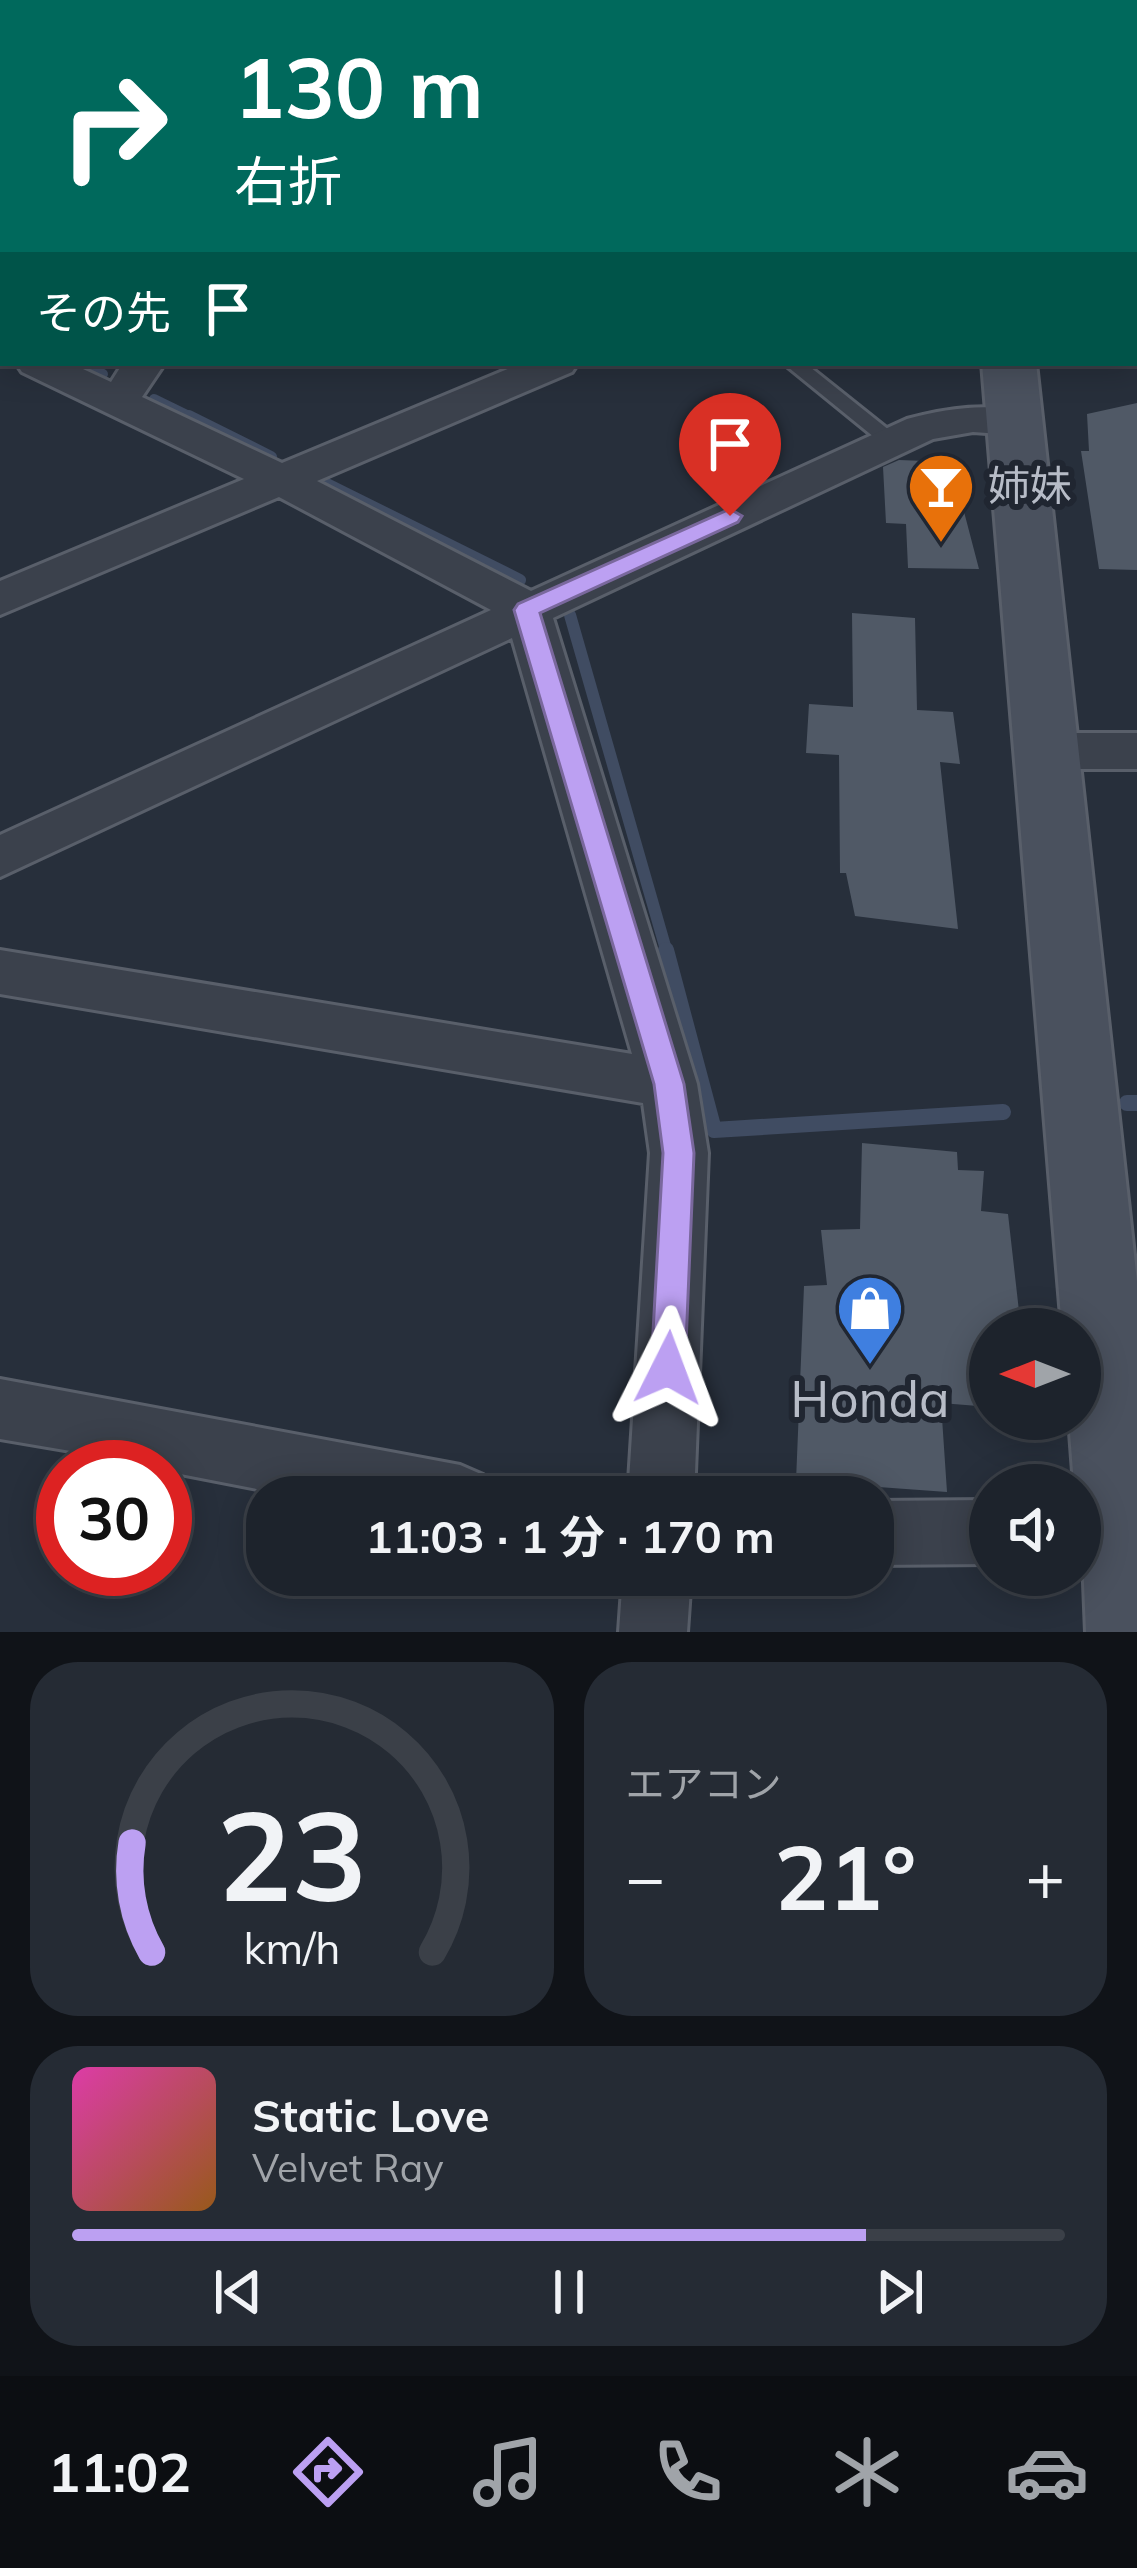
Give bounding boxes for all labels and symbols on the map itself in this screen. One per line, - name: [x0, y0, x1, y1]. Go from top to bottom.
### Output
- pin: [679, 393, 781, 516]
- bar icon: 姉妹: [906, 451, 976, 545]
- place label: 姉妹: [988, 459, 1072, 512]
- shop icon: Honda: [835, 1273, 905, 1367]
- position arrow: [605, 1305, 731, 1431]
- north arrow: [969, 1308, 1101, 1440]
- place label: Honda: [790, 1366, 950, 1430]
- speed limit sign: 30: [36, 1440, 192, 1596]

